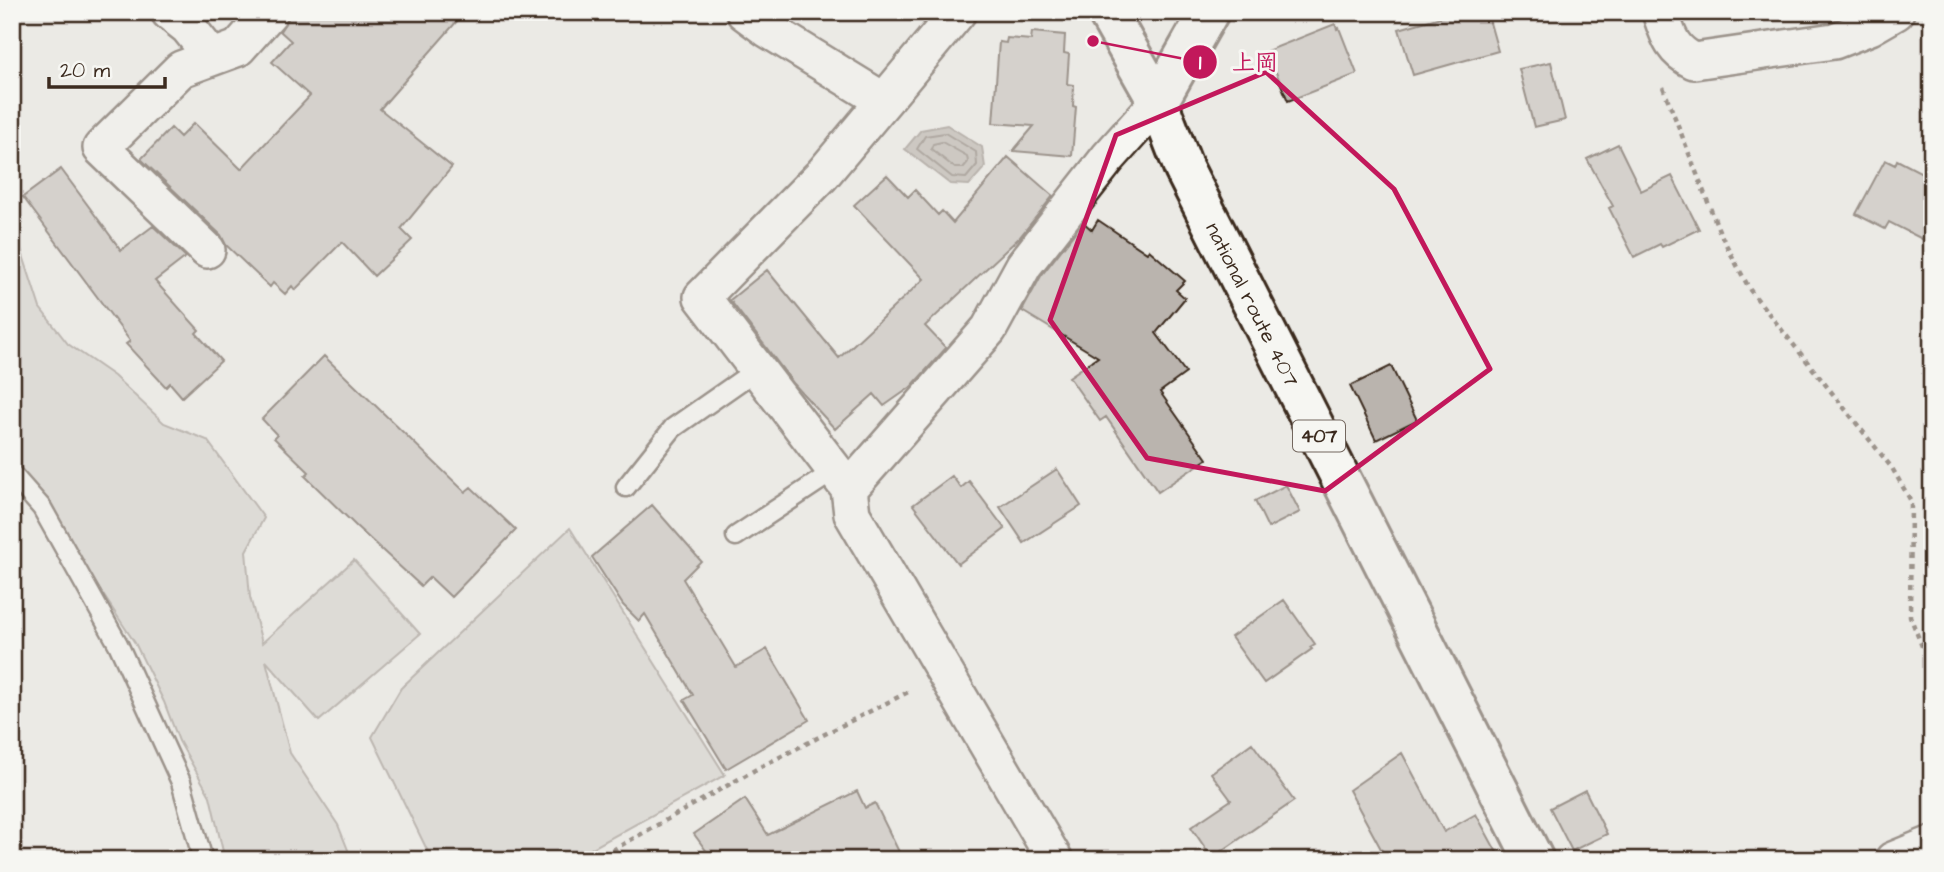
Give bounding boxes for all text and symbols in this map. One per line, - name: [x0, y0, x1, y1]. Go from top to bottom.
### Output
- callout: 上岡: [1183, 40, 1292, 84]
- scale bar: [49, 46, 164, 90]
- text: 上岡: [1232, 47, 1278, 79]
- text: 1: [1199, 48, 1202, 77]
- text: 20 m: [60, 56, 111, 85]
- street label: national route 407: [1199, 217, 1306, 391]
- road number: 407: [1293, 420, 1345, 452]

